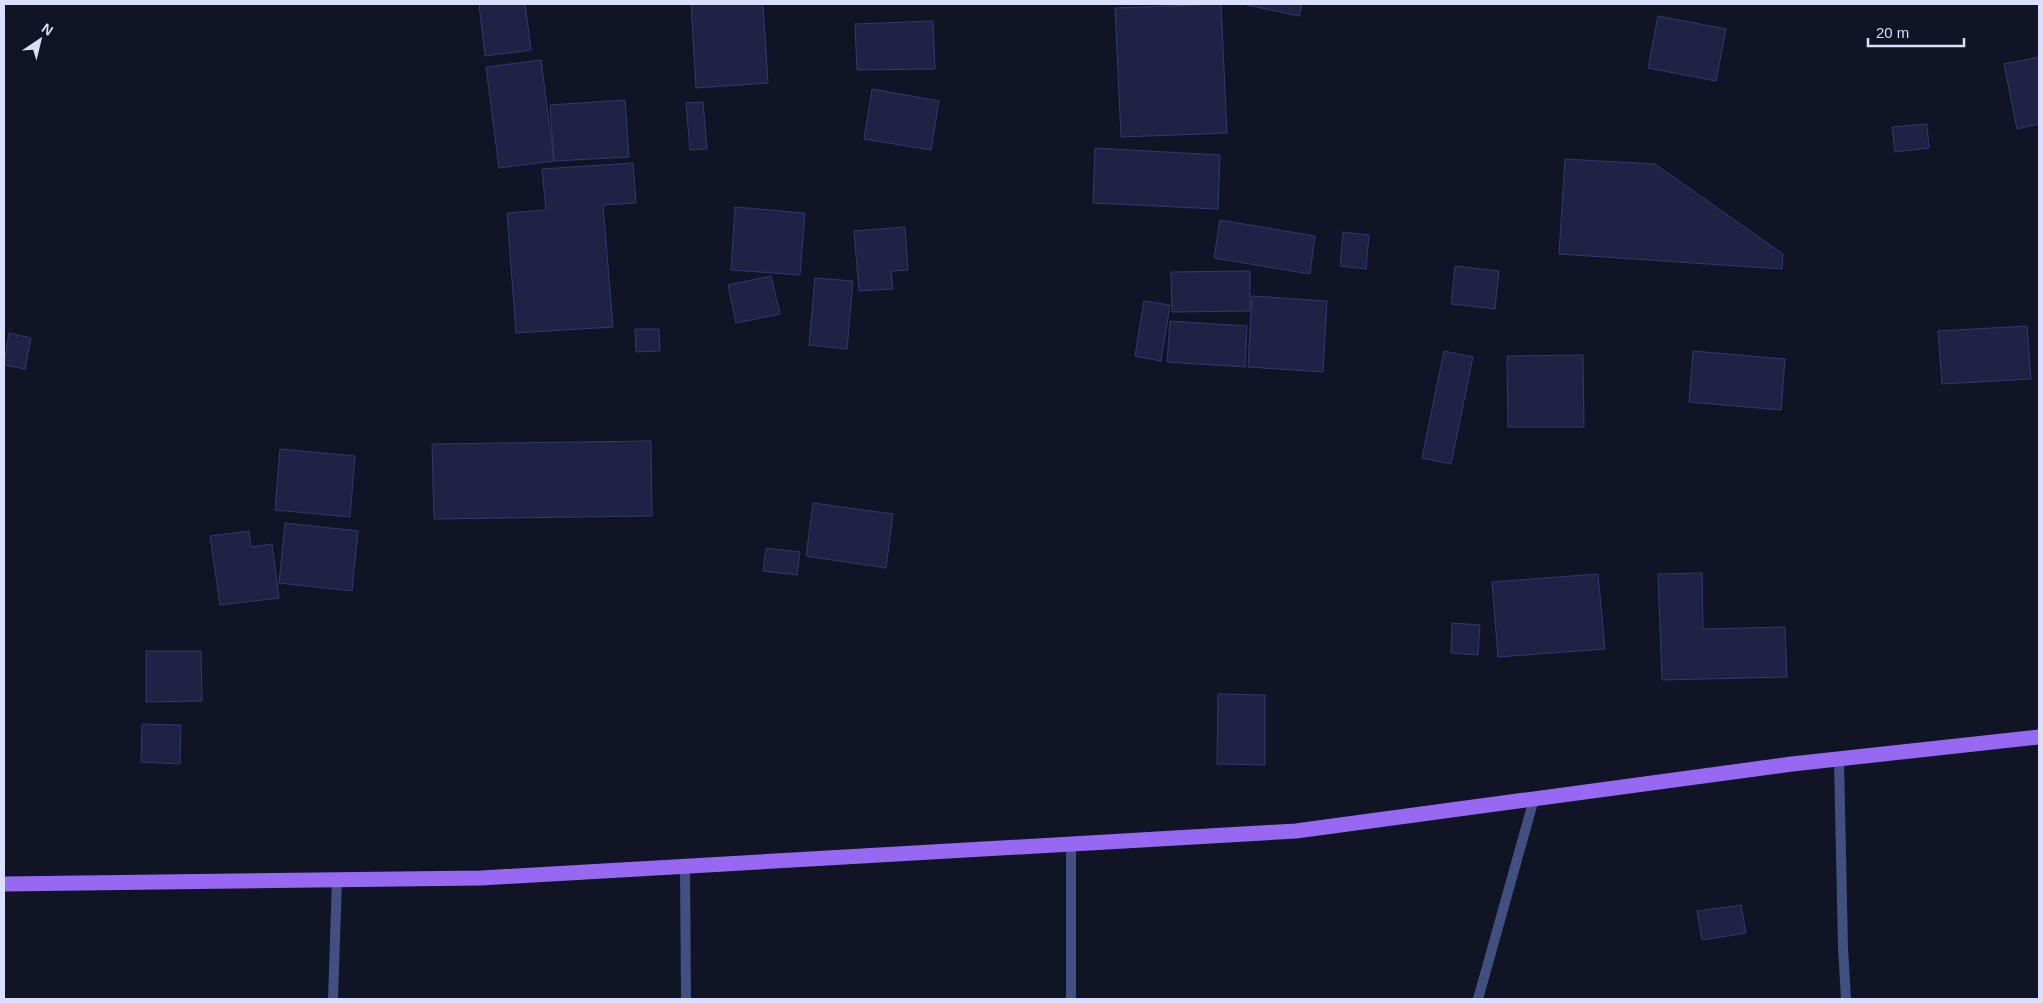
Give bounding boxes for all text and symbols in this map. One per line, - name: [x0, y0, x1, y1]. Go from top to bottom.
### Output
- north arrow: [15, 15, 65, 65]
- scale bar: [1868, 15, 1964, 47]
- text: N: [39, 20, 56, 39]
- text: 20 m: [1876, 24, 1909, 41]

